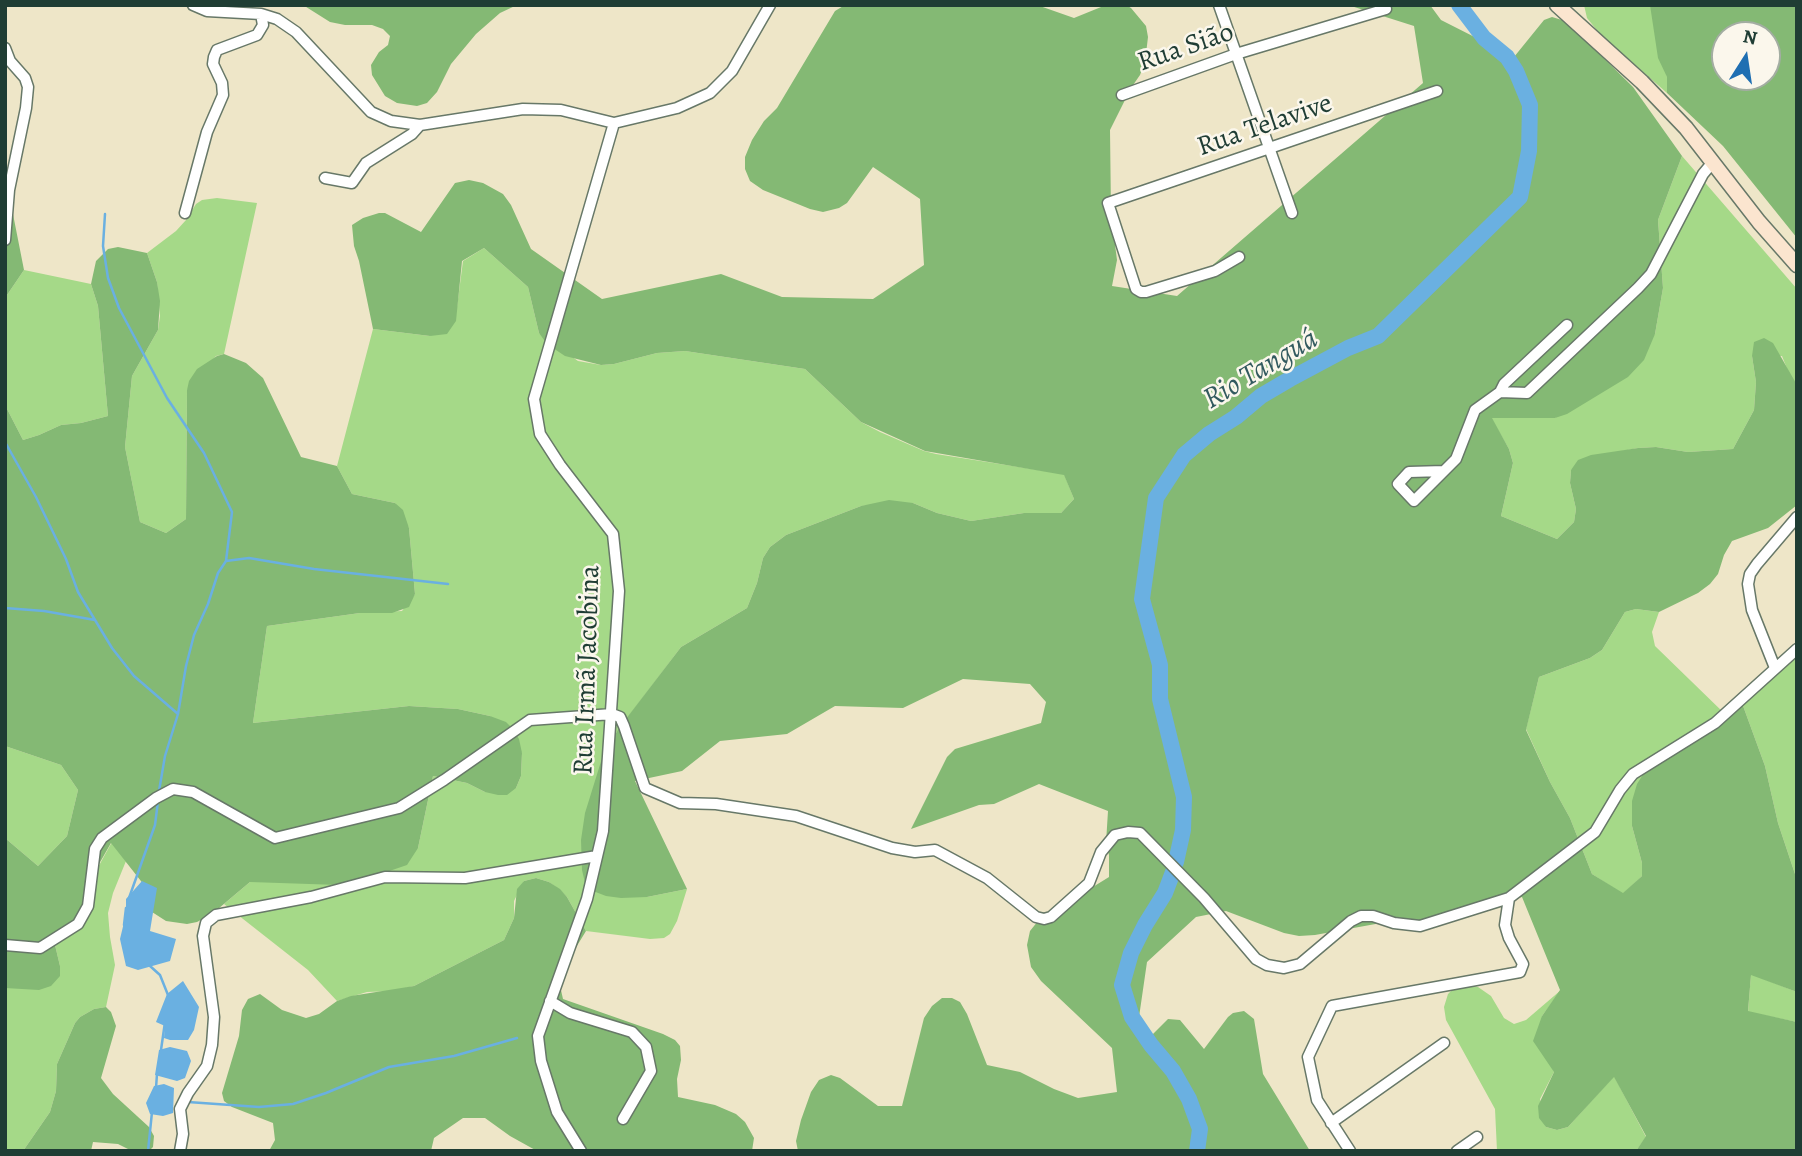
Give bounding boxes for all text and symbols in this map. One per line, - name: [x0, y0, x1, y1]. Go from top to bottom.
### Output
- street label: Rua Sião: [1134, 16, 1238, 80]
- north arrow: [1711, 21, 1781, 91]
- text: N: [1740, 23, 1759, 52]
- street label: Rua Telavive: [1193, 87, 1337, 165]
- water label: Rio Tanguá: [1197, 322, 1325, 418]
- street label: Rua Irmã Jacobina: [568, 565, 608, 775]

